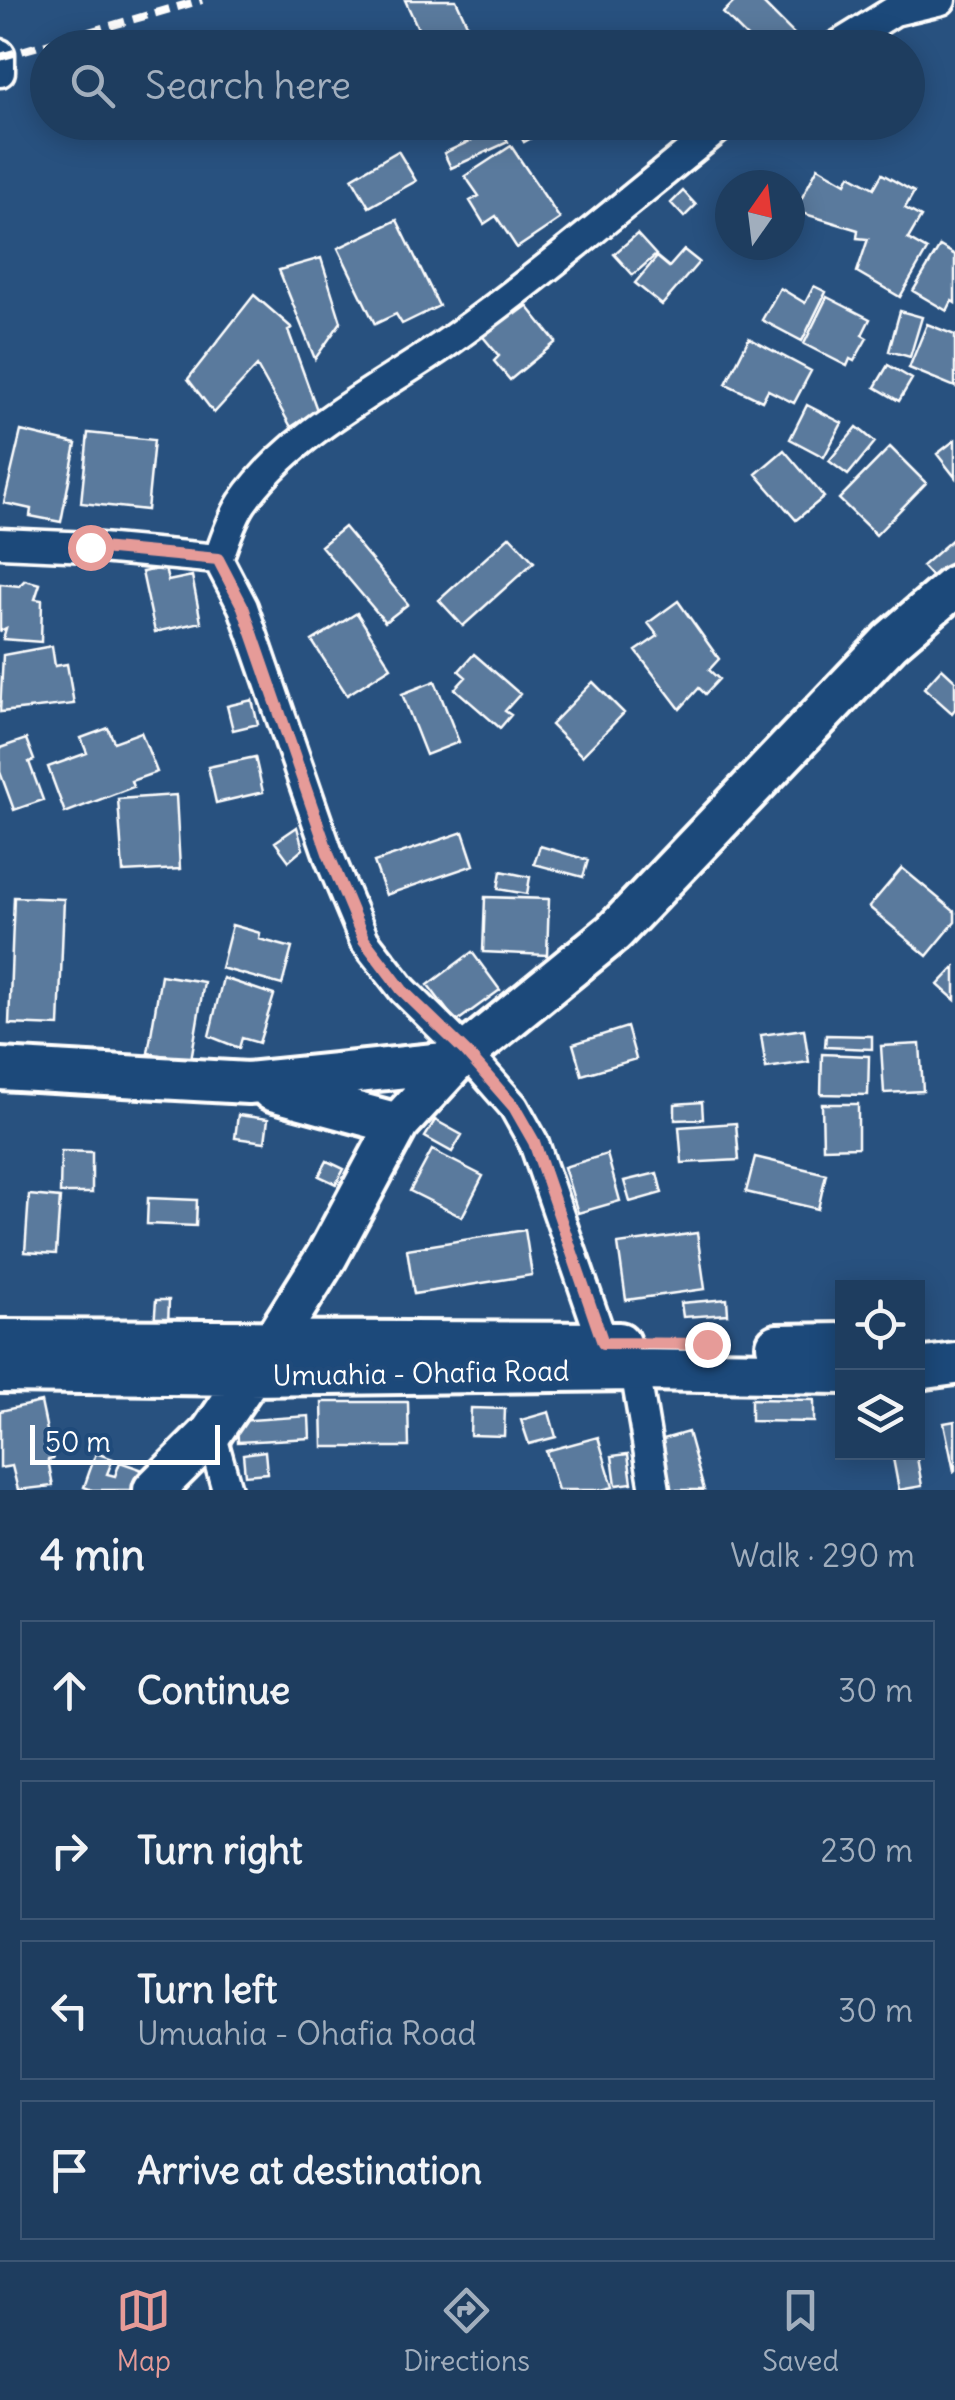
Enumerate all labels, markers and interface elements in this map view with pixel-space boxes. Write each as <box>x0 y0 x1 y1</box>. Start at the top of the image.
search box <box>30 30 925 140</box>
icon: search <box>65 58 120 113</box>
text: Search here <box>145 62 351 109</box>
north arrow <box>715 170 805 260</box>
route start <box>68 525 114 571</box>
map controls <box>835 1280 925 1460</box>
button: locate <box>835 1280 925 1370</box>
route end <box>685 1322 731 1368</box>
street label: Umuahia - Ohafia Road <box>272 1352 570 1394</box>
button: layers <box>835 1370 925 1460</box>
scale bar <box>30 1420 220 1464</box>
text: 50 m <box>45 1424 111 1460</box>
text: 4 min <box>40 1529 145 1581</box>
text: Walk · 290 m <box>730 1535 915 1576</box>
icon: ahead <box>42 1663 97 1718</box>
text: Continue <box>137 1667 290 1714</box>
text: 30 m <box>838 1670 913 1711</box>
icon: right <box>42 1823 97 1878</box>
text: Turn right <box>137 1827 303 1874</box>
text: 230 m <box>821 1830 913 1871</box>
text: Turn left <box>137 1966 277 2013</box>
icon: left <box>42 1983 97 2038</box>
text: 30 m <box>838 1990 913 2031</box>
text: Umuahia - Ohafia Road <box>137 2013 476 2054</box>
icon: arrive <box>42 2143 97 2198</box>
text: Arrive at destination <box>137 2147 482 2194</box>
tab: Map <box>116 2283 171 2379</box>
tab: Directions <box>403 2283 530 2379</box>
tab: Saved <box>762 2283 839 2379</box>

